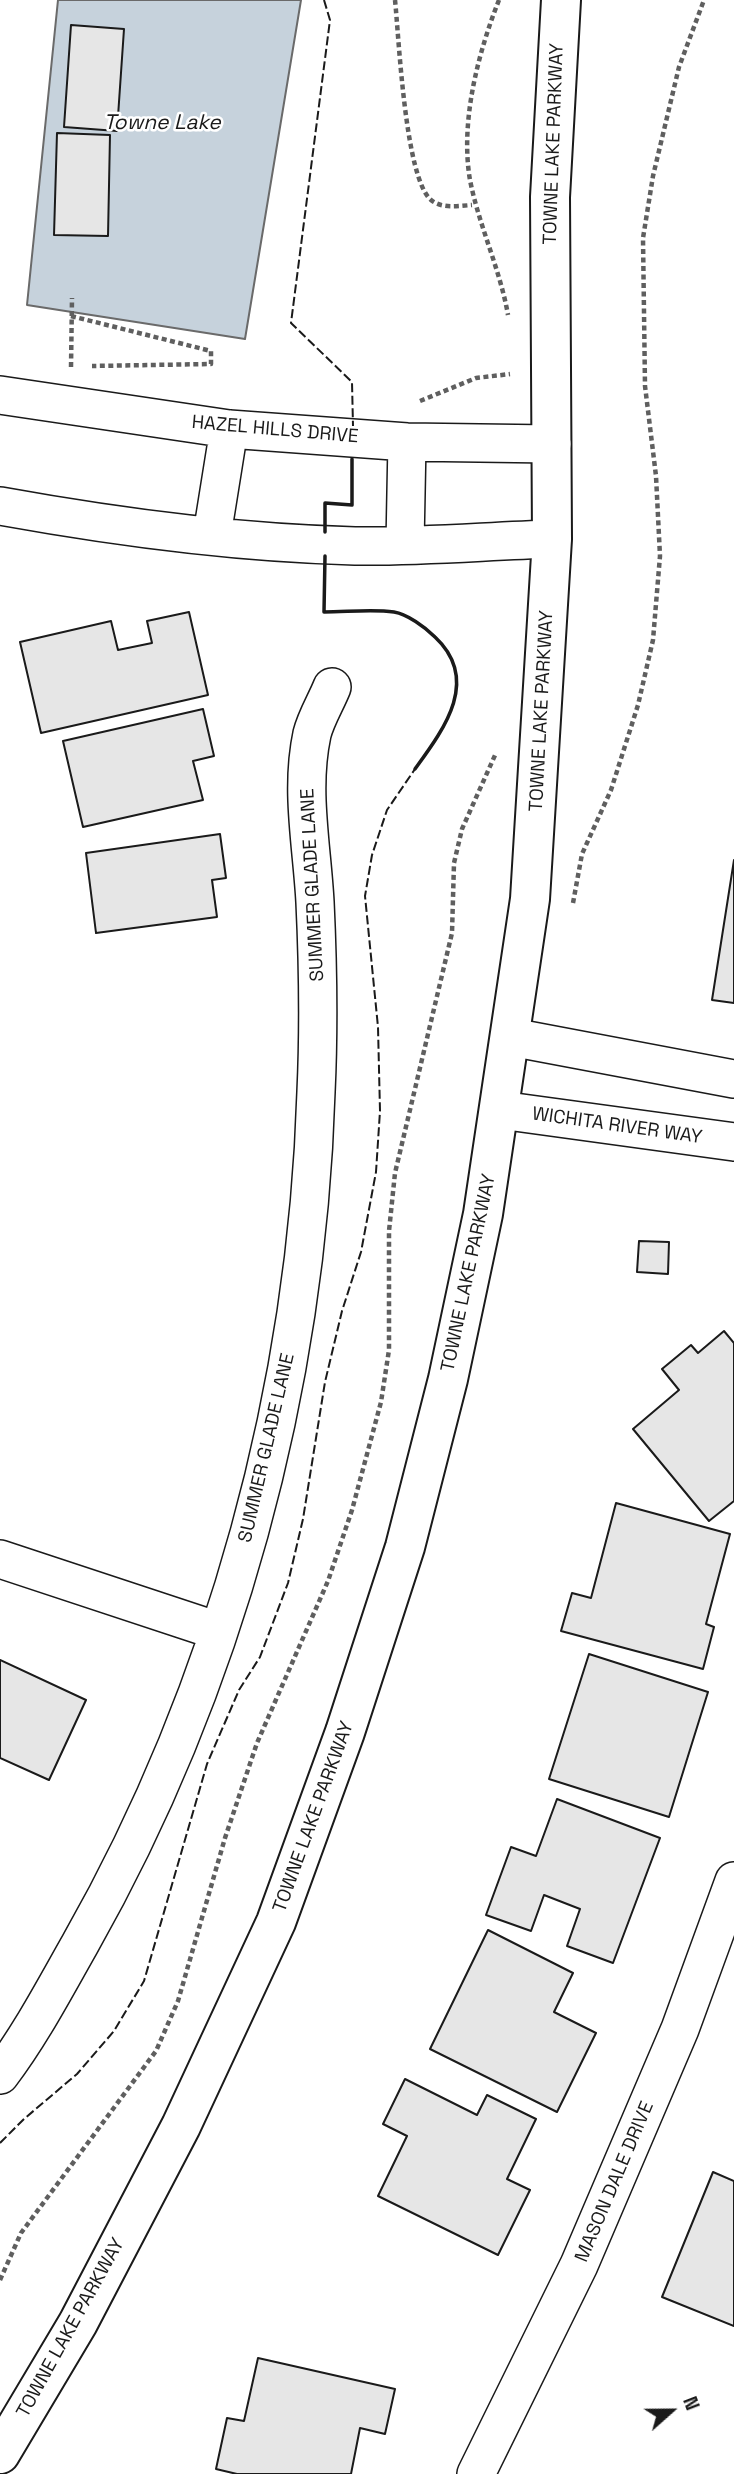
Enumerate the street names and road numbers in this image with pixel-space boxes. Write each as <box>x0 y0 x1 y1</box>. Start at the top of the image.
street label: TOWNE LAKE PARKWAY <box>539 43 569 245</box>
street label: HAZEL HILLS DRIVE <box>191 411 359 449</box>
street label: TOWNE LAKE PARKWAY <box>525 610 559 812</box>
street label: SUMMER GLADE LANE <box>297 788 329 982</box>
street label: WICHITA RIVER WAY <box>531 1103 703 1149</box>
street label: TOWNE LAKE PARKWAY <box>437 1172 501 1374</box>
street label: SUMMER GLADE LANE <box>234 1351 300 1545</box>
street label: TOWNE LAKE PARKWAY <box>269 1718 359 1916</box>
street label: MASON DALE DRIVE <box>571 2098 659 2266</box>
street label: TOWNE LAKE PARKWAY <box>12 2234 130 2422</box>

